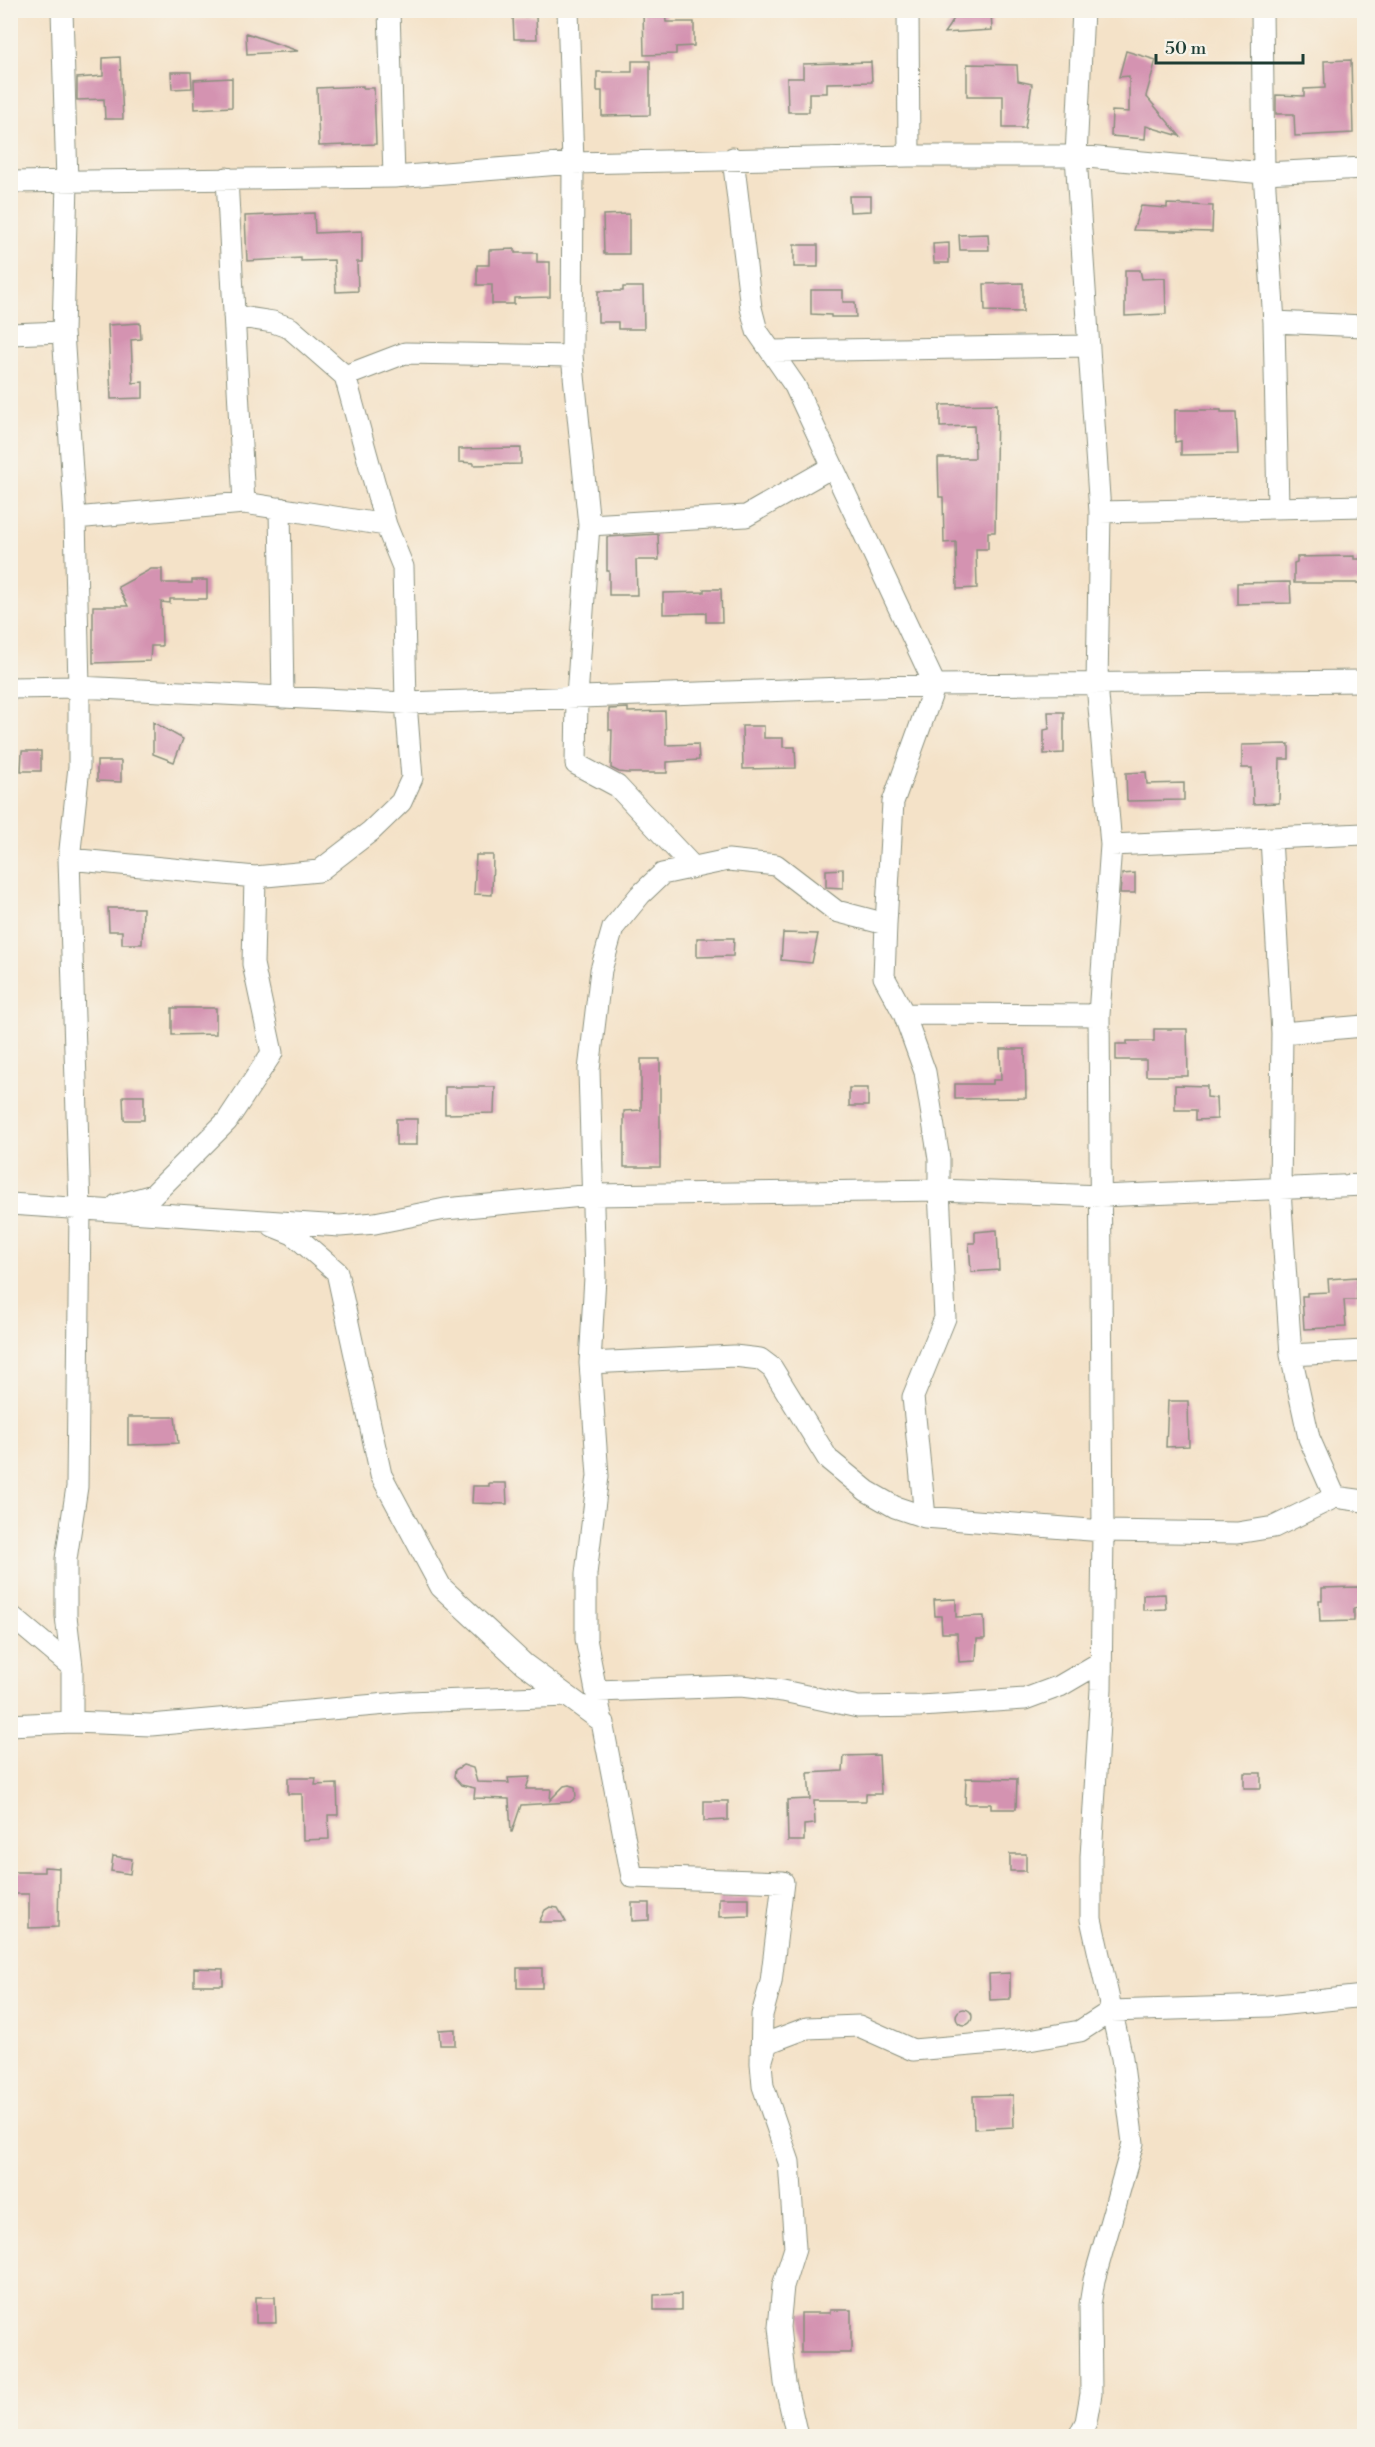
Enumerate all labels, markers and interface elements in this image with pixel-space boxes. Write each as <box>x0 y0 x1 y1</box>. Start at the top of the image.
scale bar <box>1156 27 1303 65</box>
text: 50 m <box>1165 37 1207 60</box>

